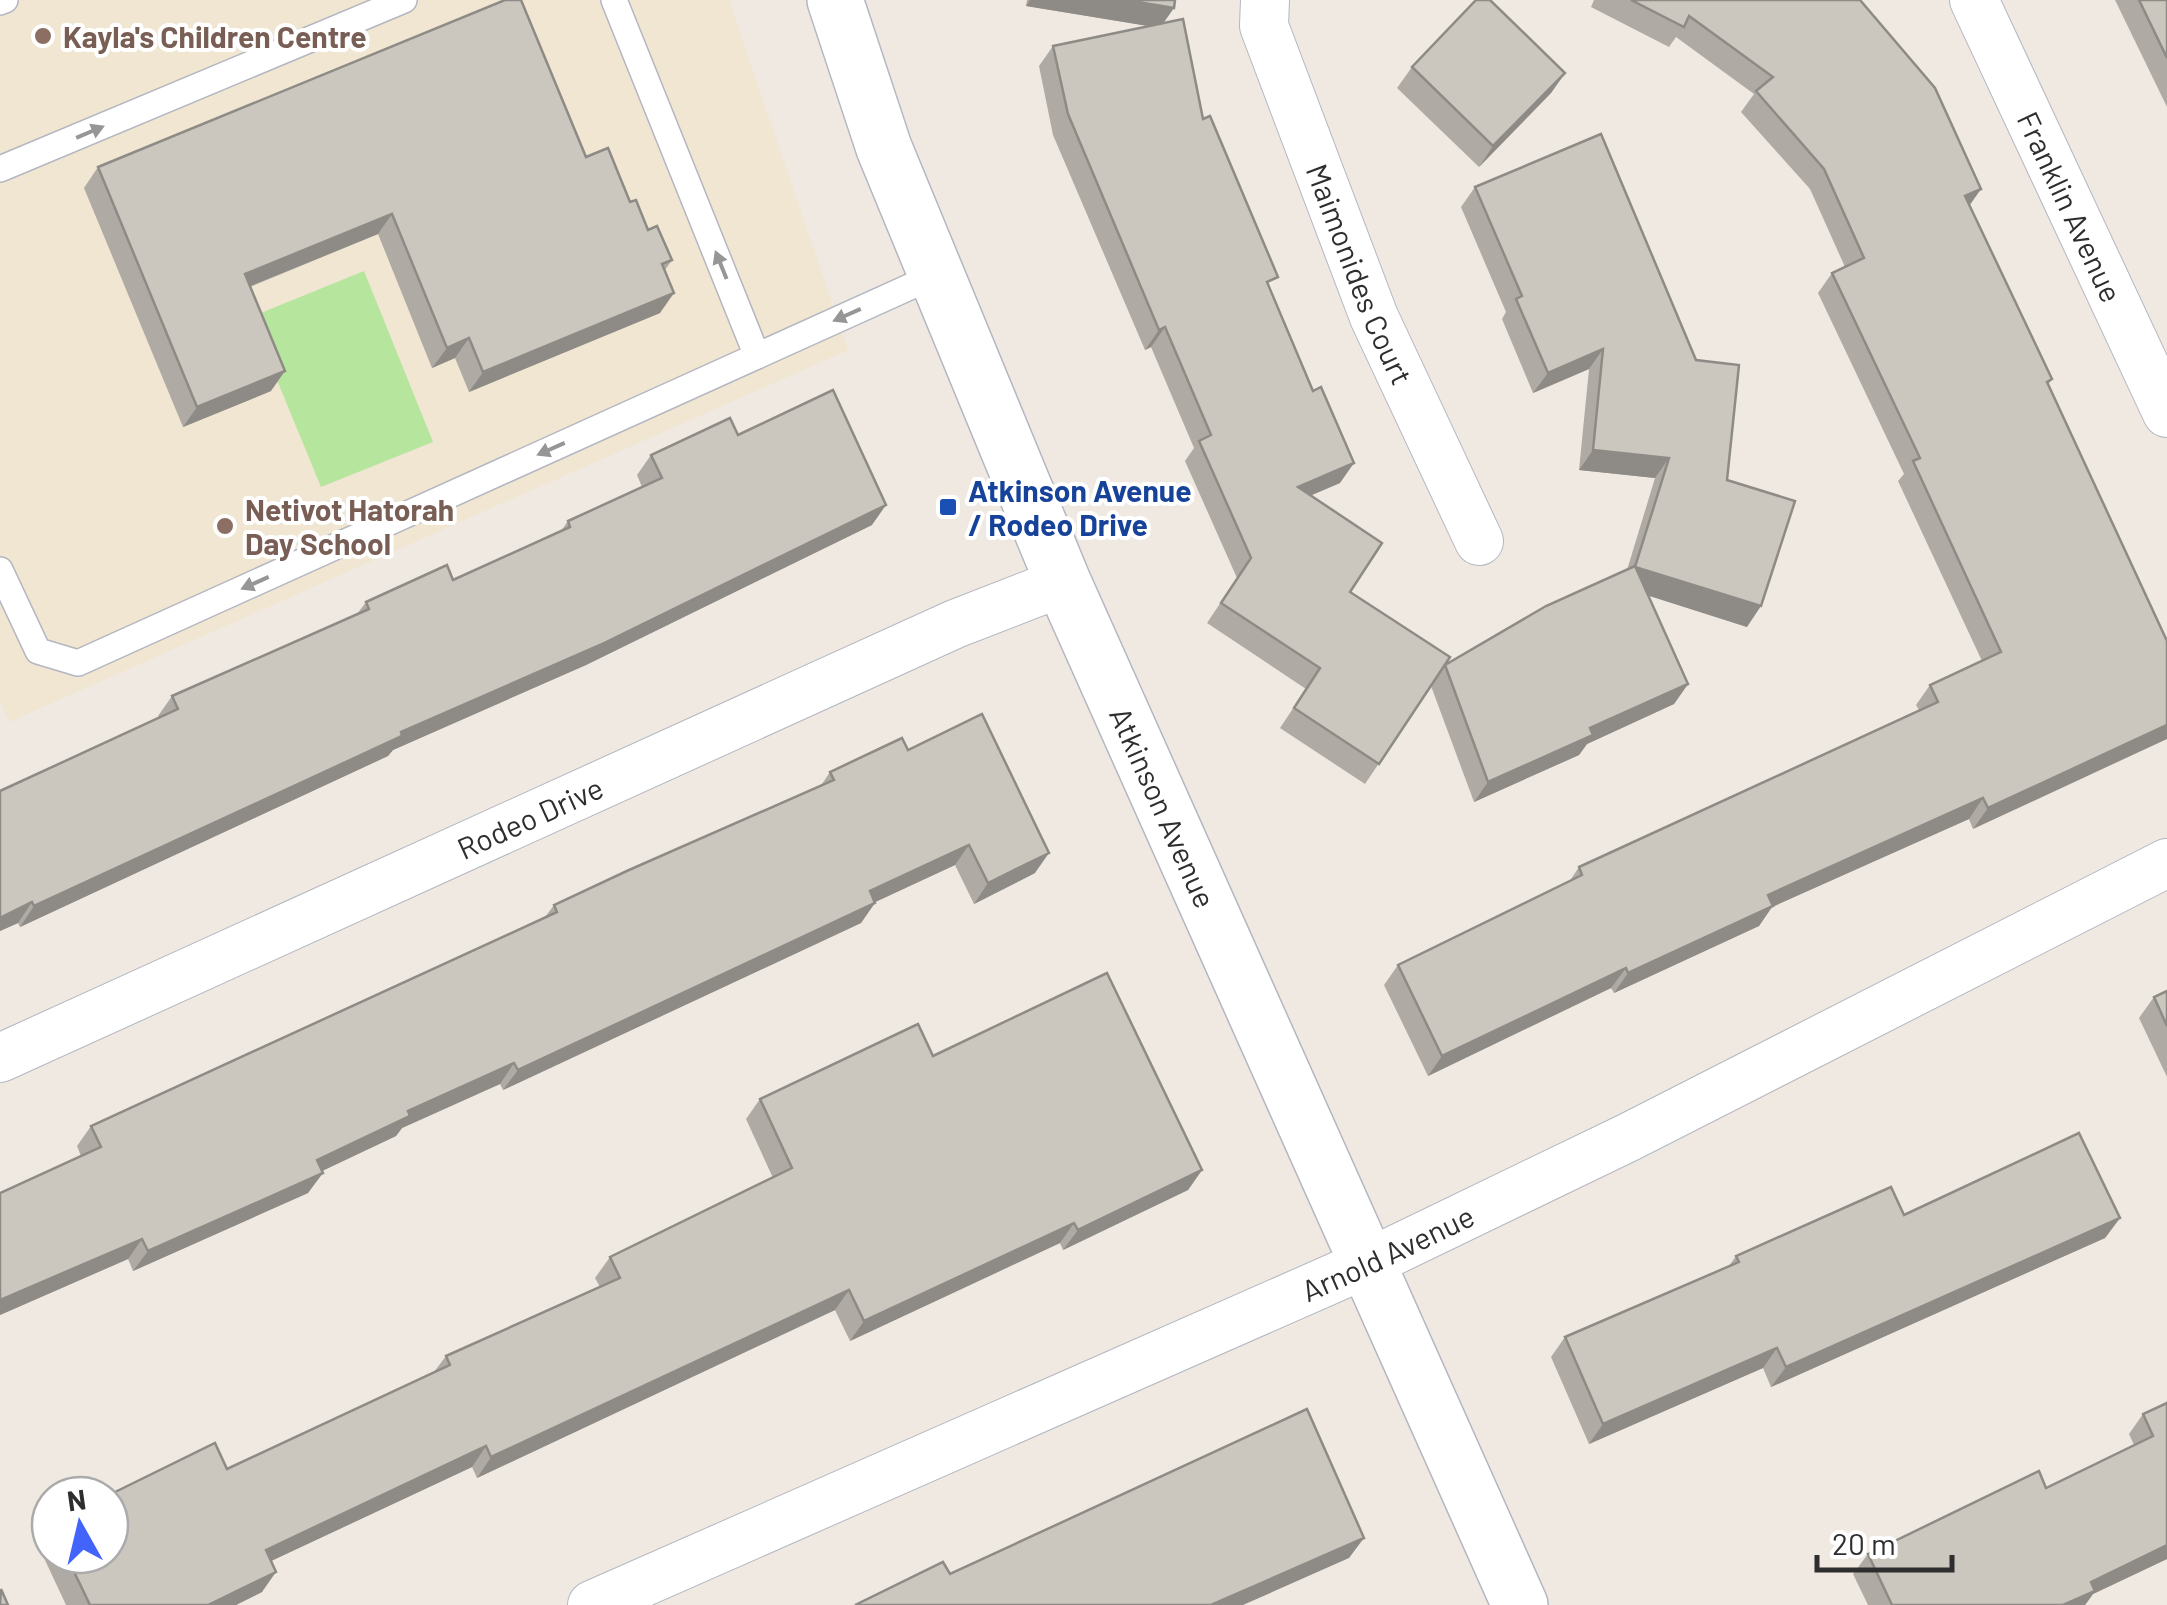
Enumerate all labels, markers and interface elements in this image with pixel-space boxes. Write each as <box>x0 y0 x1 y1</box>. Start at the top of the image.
place label: Kayla's Children Centre <box>63 18 367 54</box>
marker: Kayla's Children Centre <box>32 25 54 47</box>
street label: Franklin Avenue <box>2011 106 2130 308</box>
one-way arrow <box>75 123 105 139</box>
street label: Maimonides Court <box>1300 159 1421 390</box>
one-way arrow <box>712 250 728 280</box>
one-way arrow <box>832 307 862 323</box>
one-way arrow <box>536 441 566 457</box>
place label: Atkinson Avenue / Rodeo Drive <box>968 472 1192 542</box>
place label: Netivot Hatorah Day School <box>245 491 454 561</box>
marker: Atkinson Avenue / Rodeo Drive <box>937 496 959 518</box>
marker: Netivot Hatorah Day School <box>214 515 236 537</box>
one-way arrow <box>240 575 270 591</box>
street label: Atkinson Avenue <box>1103 701 1224 913</box>
street label: Rodeo Drive <box>451 768 608 866</box>
street label: Arnold Avenue <box>1296 1197 1479 1308</box>
north arrow <box>30 1475 130 1575</box>
text: N <box>65 1481 88 1517</box>
scale bar <box>1817 1510 1952 1572</box>
text: 20 m <box>1832 1525 1896 1561</box>

